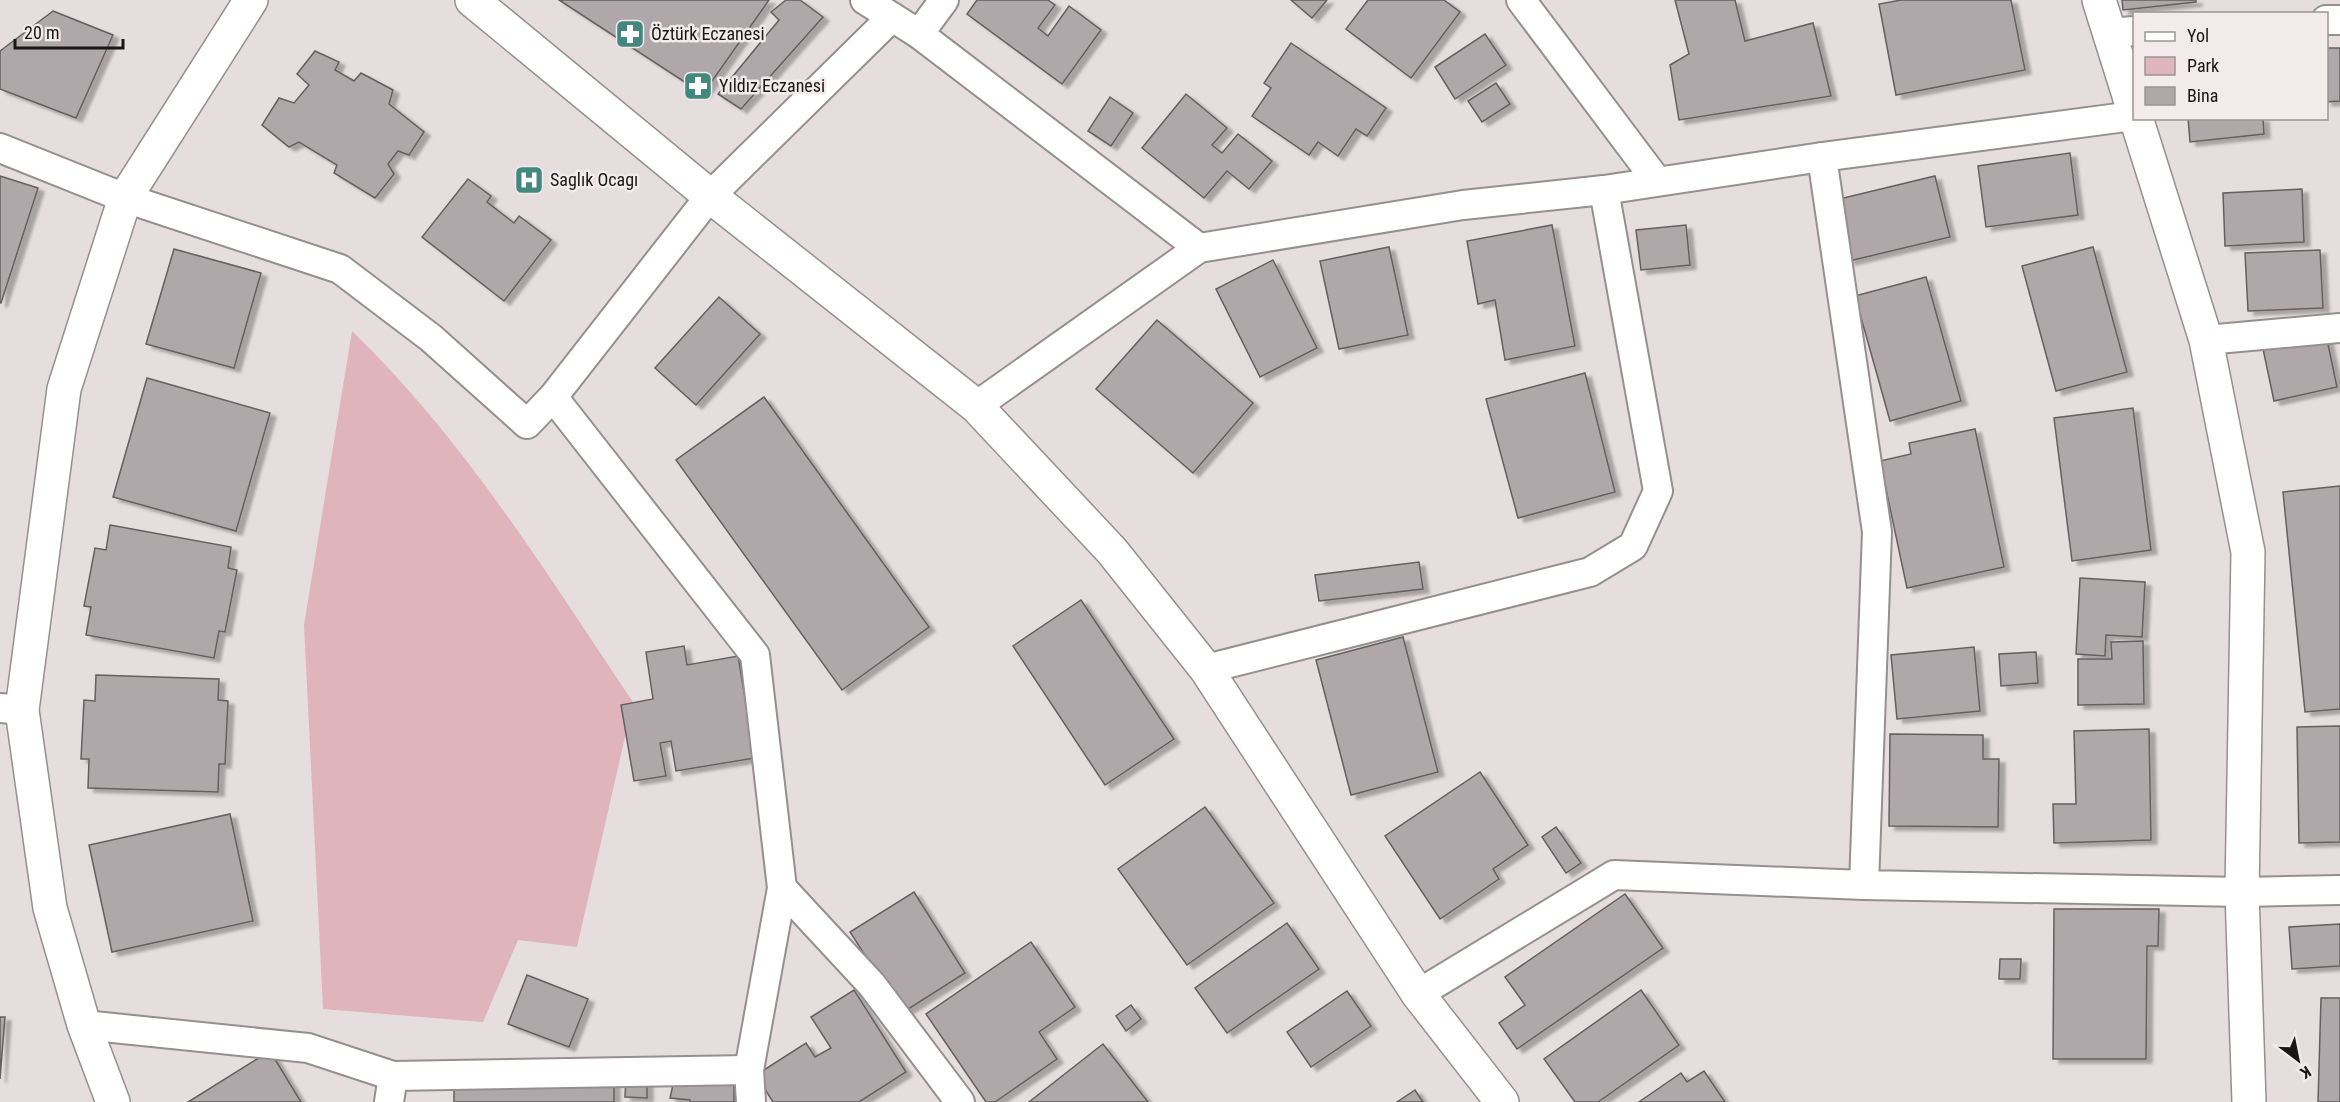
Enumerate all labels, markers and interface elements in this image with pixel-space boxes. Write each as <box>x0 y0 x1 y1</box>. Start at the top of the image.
scale bar <box>15 12 123 50</box>
legend <box>2133 12 2328 120</box>
pharmacy icon: Öztürk Eczanesi <box>614 18 646 50</box>
text: 20 m <box>24 22 59 43</box>
place label: Öztürk Eczanesi <box>651 23 765 44</box>
text: Yol <box>2187 25 2209 46</box>
text: Park <box>2187 55 2219 76</box>
pharmacy icon: Yıldız Eczanesi <box>682 70 714 102</box>
place label: Yıldız Eczanesi <box>719 75 825 96</box>
text: Bina <box>2187 85 2218 106</box>
hospital icon: Saglık Ocagı <box>513 164 545 196</box>
place label: Saglık Ocagı <box>550 169 638 190</box>
north arrow <box>2268 1030 2328 1090</box>
text: K <box>2297 1062 2314 1083</box>

